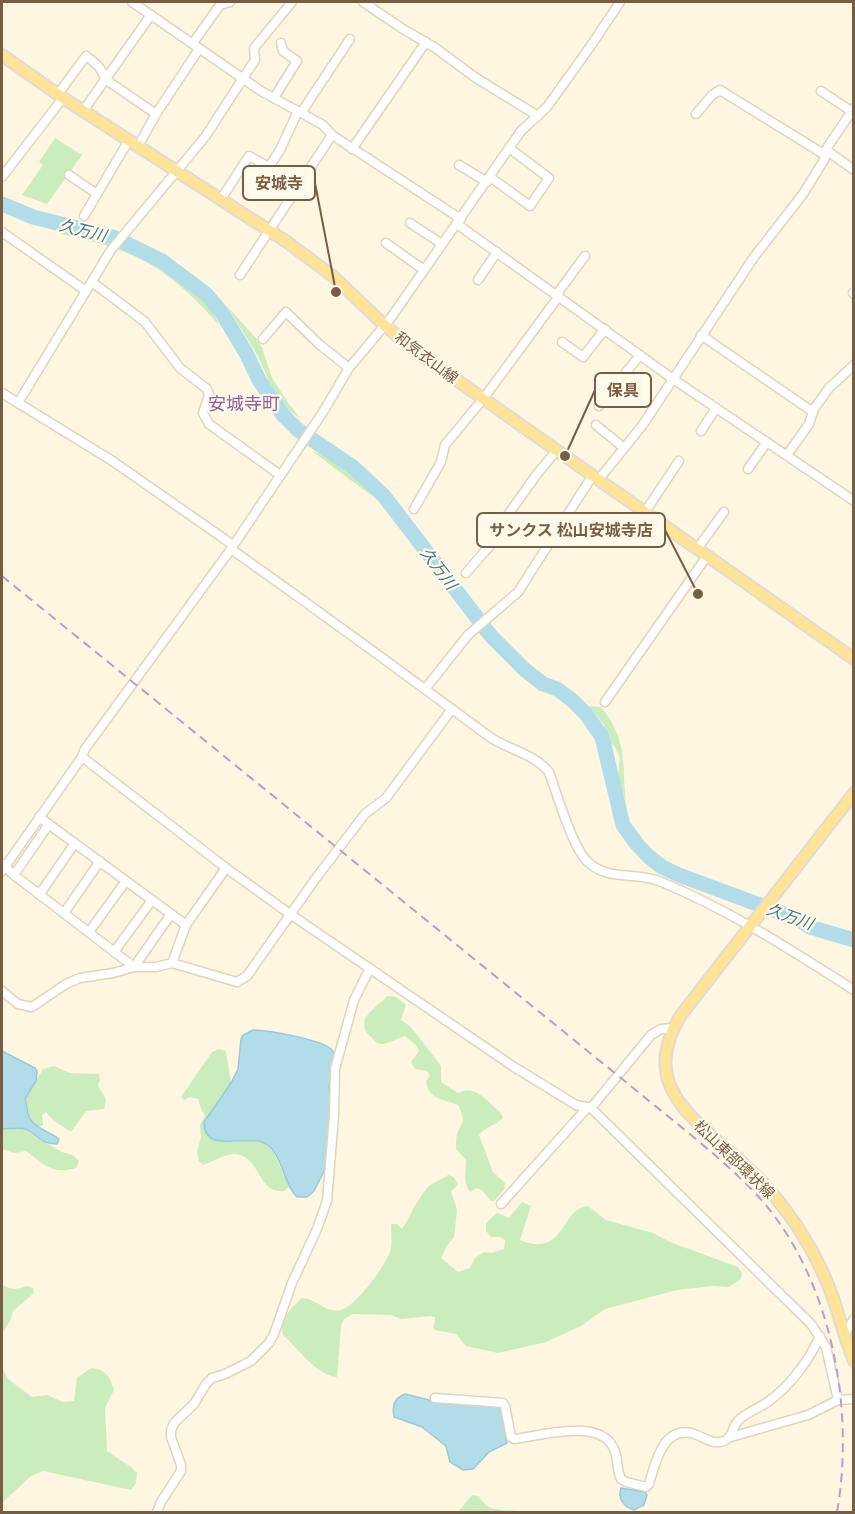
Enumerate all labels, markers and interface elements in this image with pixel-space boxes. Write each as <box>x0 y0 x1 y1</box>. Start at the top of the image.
callout: 安城寺 <box>243 166 315 200</box>
text: 安城寺 <box>255 172 303 194</box>
water label: 久万川 <box>57 214 111 247</box>
street label: 和気衣山線 <box>391 326 463 388</box>
callout: 保具 <box>595 373 651 407</box>
text: 保具 <box>607 379 639 401</box>
district label: 安城寺町 <box>208 391 280 415</box>
callout: サンクス 松山安城寺店 <box>477 513 665 547</box>
text: サンクス 松山安城寺店 <box>489 519 653 541</box>
water label: 久万川 <box>416 542 463 595</box>
water label: 久万川 <box>764 897 818 935</box>
street label: 松山東部環状線 <box>690 1115 780 1203</box>

